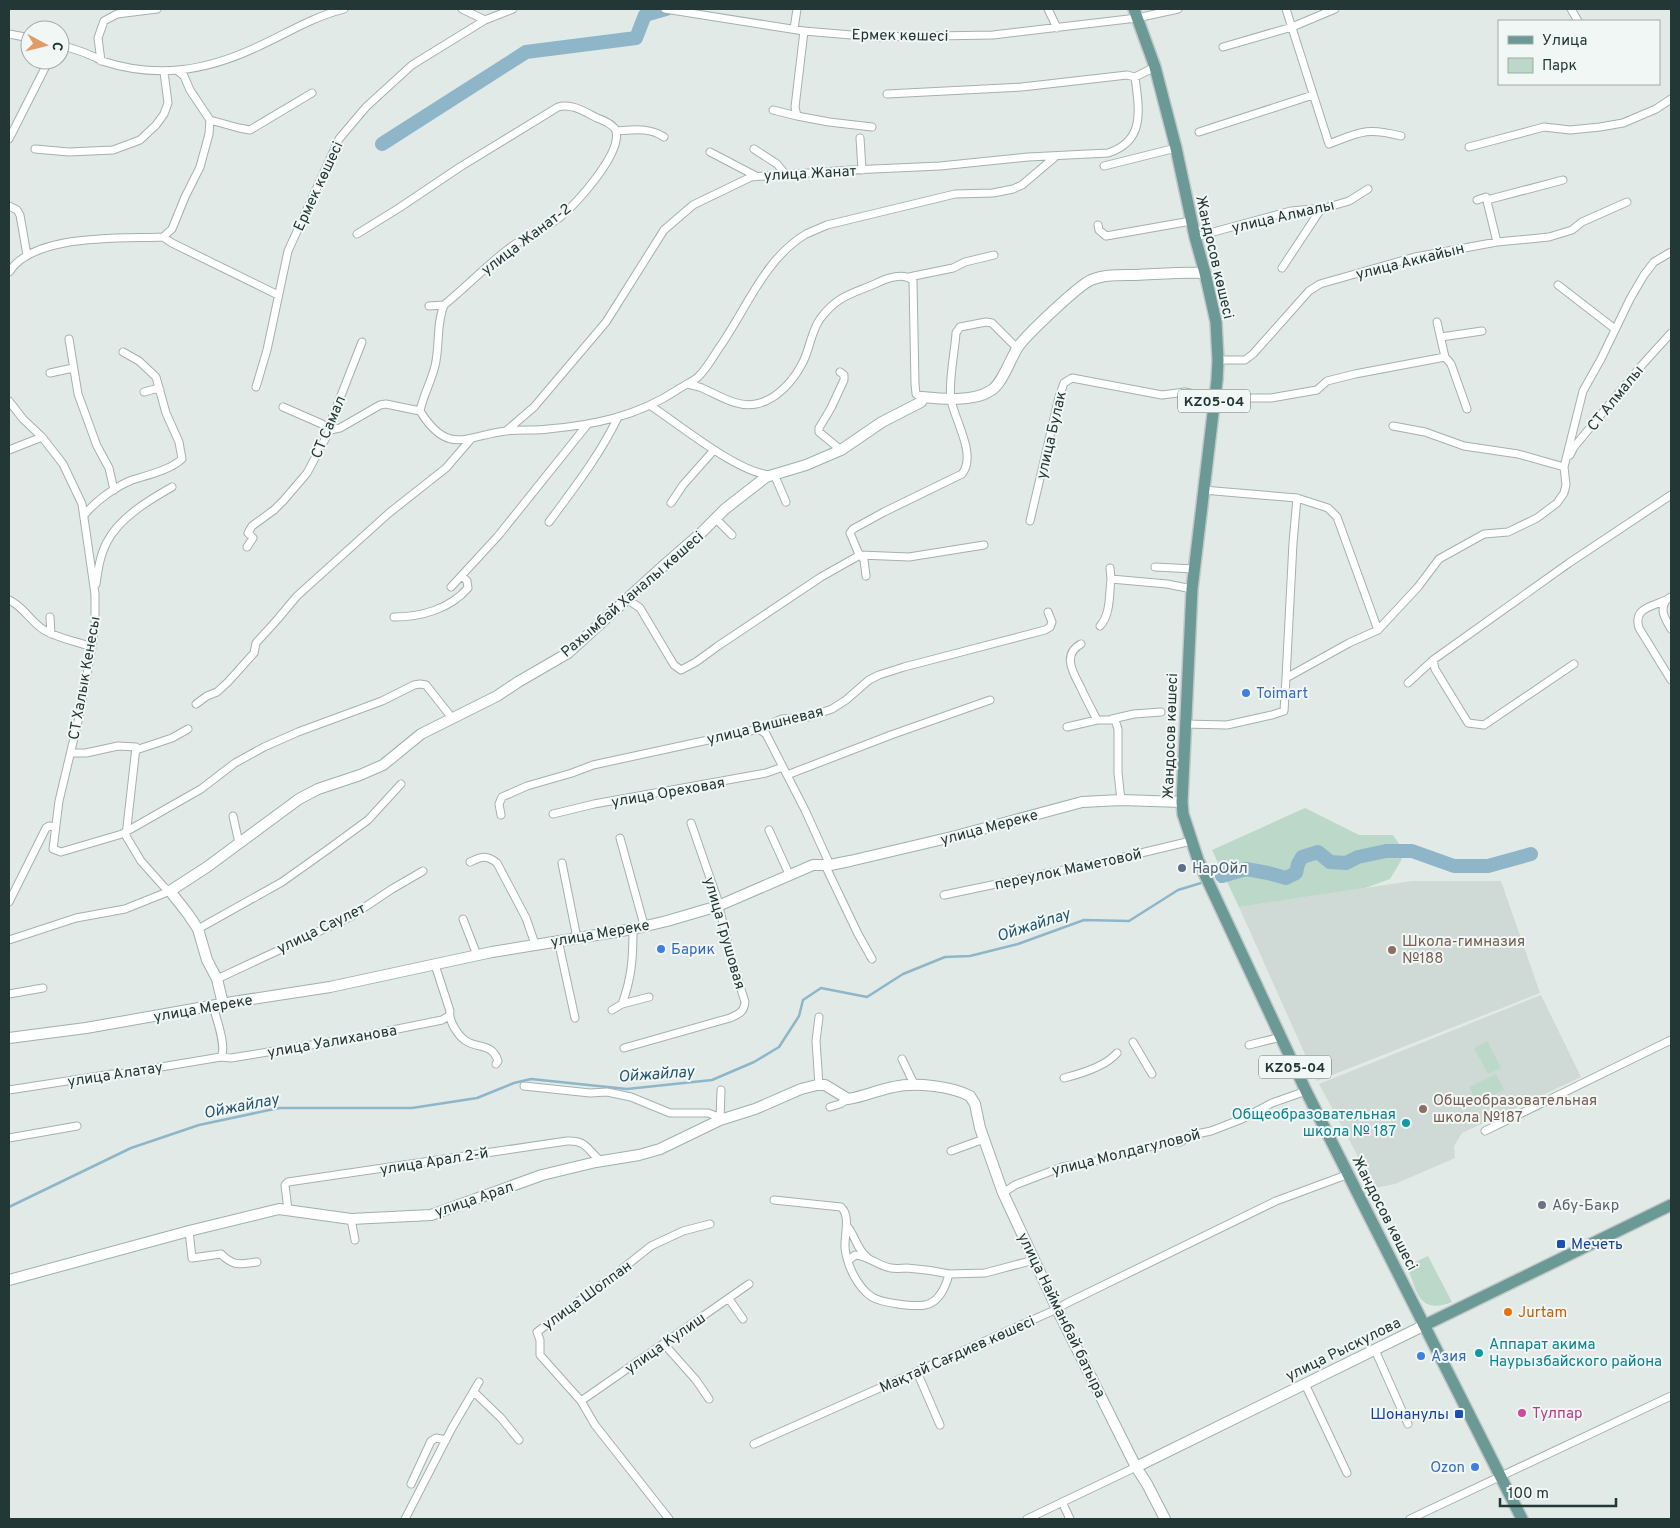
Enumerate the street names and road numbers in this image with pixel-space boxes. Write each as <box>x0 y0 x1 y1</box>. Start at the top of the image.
street label: Ермек көшесі <box>851 26 948 47</box>
street label: Ермек көшесі <box>290 139 348 234</box>
street label: улица Жанат <box>763 163 857 186</box>
street label: Жандосов көшесі <box>1190 194 1237 321</box>
street label: улица Алмалы <box>1230 196 1337 238</box>
street label: улица Жанат-2 <box>478 200 576 280</box>
street label: улица Аккайын <box>1354 240 1467 285</box>
street label: СТ Алмалы <box>1584 362 1648 436</box>
street label: улица Булак <box>1033 390 1072 481</box>
road number: KZ05-04 <box>1178 390 1250 412</box>
street label: СТ Самал <box>308 393 351 462</box>
street label: Рахымбай Ханалы көшесі <box>558 528 708 662</box>
street label: СТ Халык Кенесы <box>65 615 106 742</box>
street label: Жандосов көшесі <box>1160 673 1183 799</box>
street label: улица Вишневая <box>705 703 826 750</box>
street label: улица Ореховая <box>610 774 727 813</box>
street label: улица Мереке <box>939 806 1040 851</box>
street label: переулок Маметовой <box>993 846 1144 895</box>
street label: улица Грушовая <box>698 875 749 992</box>
street label: улица Саулет <box>274 900 369 959</box>
street label: улица Мереке <box>549 916 651 953</box>
street label: улица Мереке <box>152 991 254 1028</box>
street label: улица Уалиханова <box>266 1022 399 1063</box>
road number: KZ05-04 <box>1259 1056 1331 1078</box>
street label: улица Алатау <box>66 1059 164 1092</box>
street label: улица Молдагуловой <box>1050 1126 1203 1181</box>
street label: улица Арал 2-й <box>379 1145 490 1180</box>
street label: Жандосов көшесі <box>1347 1153 1421 1274</box>
street label: улица Арал <box>433 1178 516 1223</box>
street label: улица Найманбай батыра <box>1012 1230 1109 1401</box>
street label: улица Шолпан <box>539 1257 636 1335</box>
street label: улица Кулиш <box>622 1309 710 1379</box>
street label: Мақтай Сағдиев көшесі <box>877 1313 1038 1398</box>
street label: улица Рыскулова <box>1283 1314 1404 1386</box>

